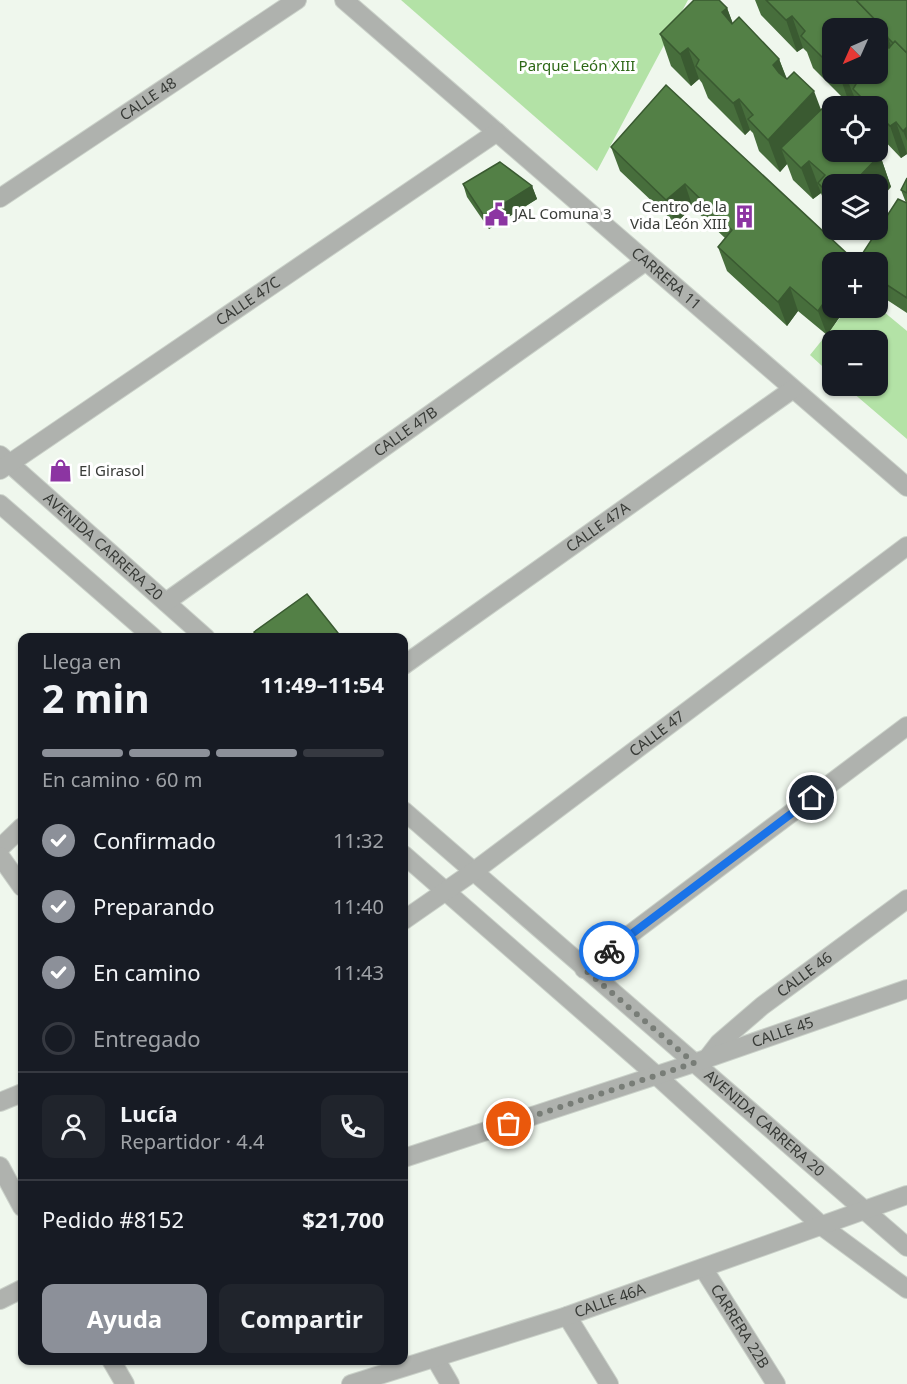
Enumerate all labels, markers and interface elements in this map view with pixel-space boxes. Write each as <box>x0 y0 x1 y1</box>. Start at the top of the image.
north arrow <box>822 18 888 84</box>
map controls <box>822 18 888 396</box>
park label: Parque León XIII <box>519 55 635 75</box>
street label: CALLE 48 <box>115 72 180 125</box>
button: locate <box>822 96 888 162</box>
button: layers <box>822 174 888 240</box>
place label: Centro de la Vida León XIII <box>630 196 727 233</box>
public building icon: JAL Comuna 3 <box>483 201 509 227</box>
place label: JAL Comuna 3 <box>512 203 611 223</box>
building icon: Centro de la Vida León XIII <box>732 203 758 229</box>
street label: CARRERA 11 <box>628 242 706 314</box>
button: + <box>822 252 888 318</box>
street label: CALLE 47C <box>211 271 284 329</box>
button: − <box>822 330 888 396</box>
street label: CALLE 47B <box>369 401 441 461</box>
shop icon: El Girasol <box>48 458 74 484</box>
place label: El Girasol <box>79 460 144 480</box>
street label: AVENIDA CARRERA 20 <box>40 488 168 604</box>
street label: CALLE 47A <box>562 497 634 556</box>
text: Llega en <box>42 648 121 675</box>
text: 11:49–11:54 <box>260 669 384 699</box>
text: 2 min <box>42 671 149 724</box>
street label: CALLE 47 <box>625 706 688 760</box>
text: En camino · 60 m <box>42 766 202 793</box>
pin <box>786 772 837 823</box>
icon: home <box>795 781 828 814</box>
icon: check <box>42 824 75 857</box>
text: Confirmado <box>93 825 216 855</box>
text: 11:32 <box>333 827 384 854</box>
icon: check <box>42 890 75 923</box>
text: Preparando <box>93 891 215 921</box>
text: 11:40 <box>333 893 384 920</box>
courier <box>579 921 639 981</box>
icon: bike <box>593 935 626 968</box>
street label: CALLE 46 <box>772 947 836 1001</box>
icon: check <box>42 956 75 989</box>
text: En camino <box>93 957 201 987</box>
text: 11:43 <box>333 959 384 986</box>
street label: CALLE 45 <box>749 1011 816 1051</box>
text: Entregado <box>93 1023 201 1053</box>
street label: AVENIDA CARRERA 20 <box>701 1065 830 1180</box>
button: person <box>42 1095 105 1158</box>
button: phone <box>321 1095 384 1158</box>
text: Lucía <box>120 1098 178 1128</box>
pin <box>483 1098 534 1149</box>
icon: bag <box>492 1107 525 1140</box>
text: Repartidor · 4.4 <box>120 1128 265 1155</box>
text: Pedido #8152 <box>42 1204 184 1234</box>
text: $21,700 <box>302 1204 384 1234</box>
street label: CALLE 46A <box>571 1278 648 1322</box>
street label: CARRERA 22B <box>707 1280 775 1372</box>
button: Ayuda <box>42 1284 207 1353</box>
button: Compartir <box>219 1284 384 1353</box>

